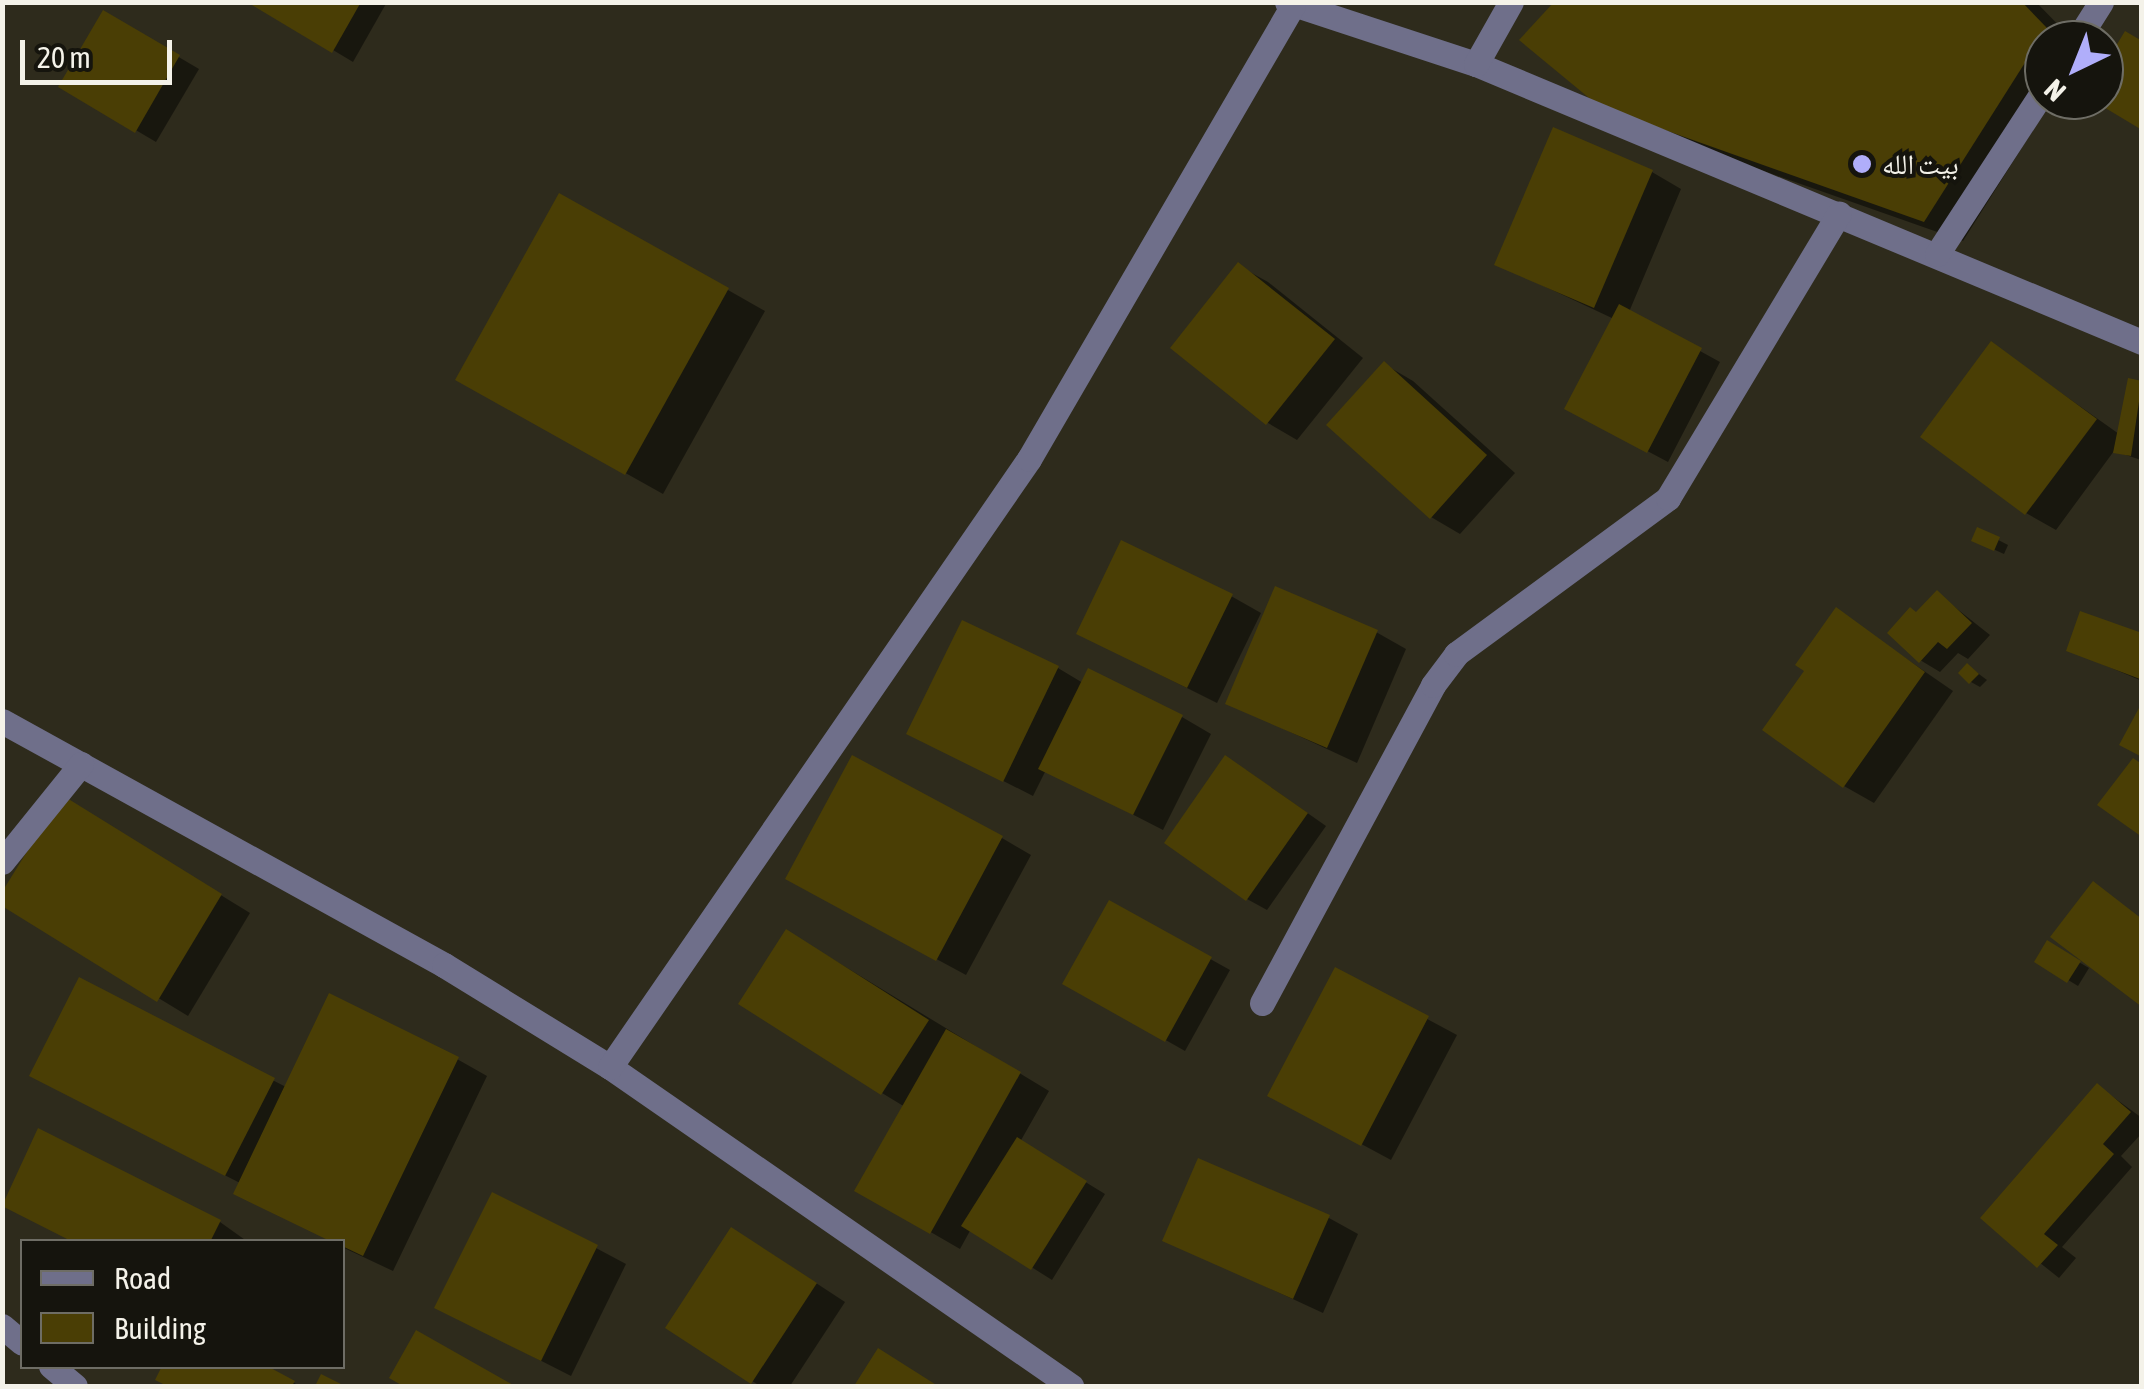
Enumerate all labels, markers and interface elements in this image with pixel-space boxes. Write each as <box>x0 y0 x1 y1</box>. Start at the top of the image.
scale bar <box>25 20 178 82</box>
north arrow <box>2024 20 2124 120</box>
text: 20 m <box>37 40 91 74</box>
text: N <box>2038 73 2072 108</box>
place label: بيت الله <box>1882 147 1959 181</box>
marker: بيت الله <box>1851 153 1873 175</box>
legend <box>20 1239 345 1369</box>
text: Road <box>114 1261 171 1295</box>
text: Building <box>114 1311 206 1345</box>

